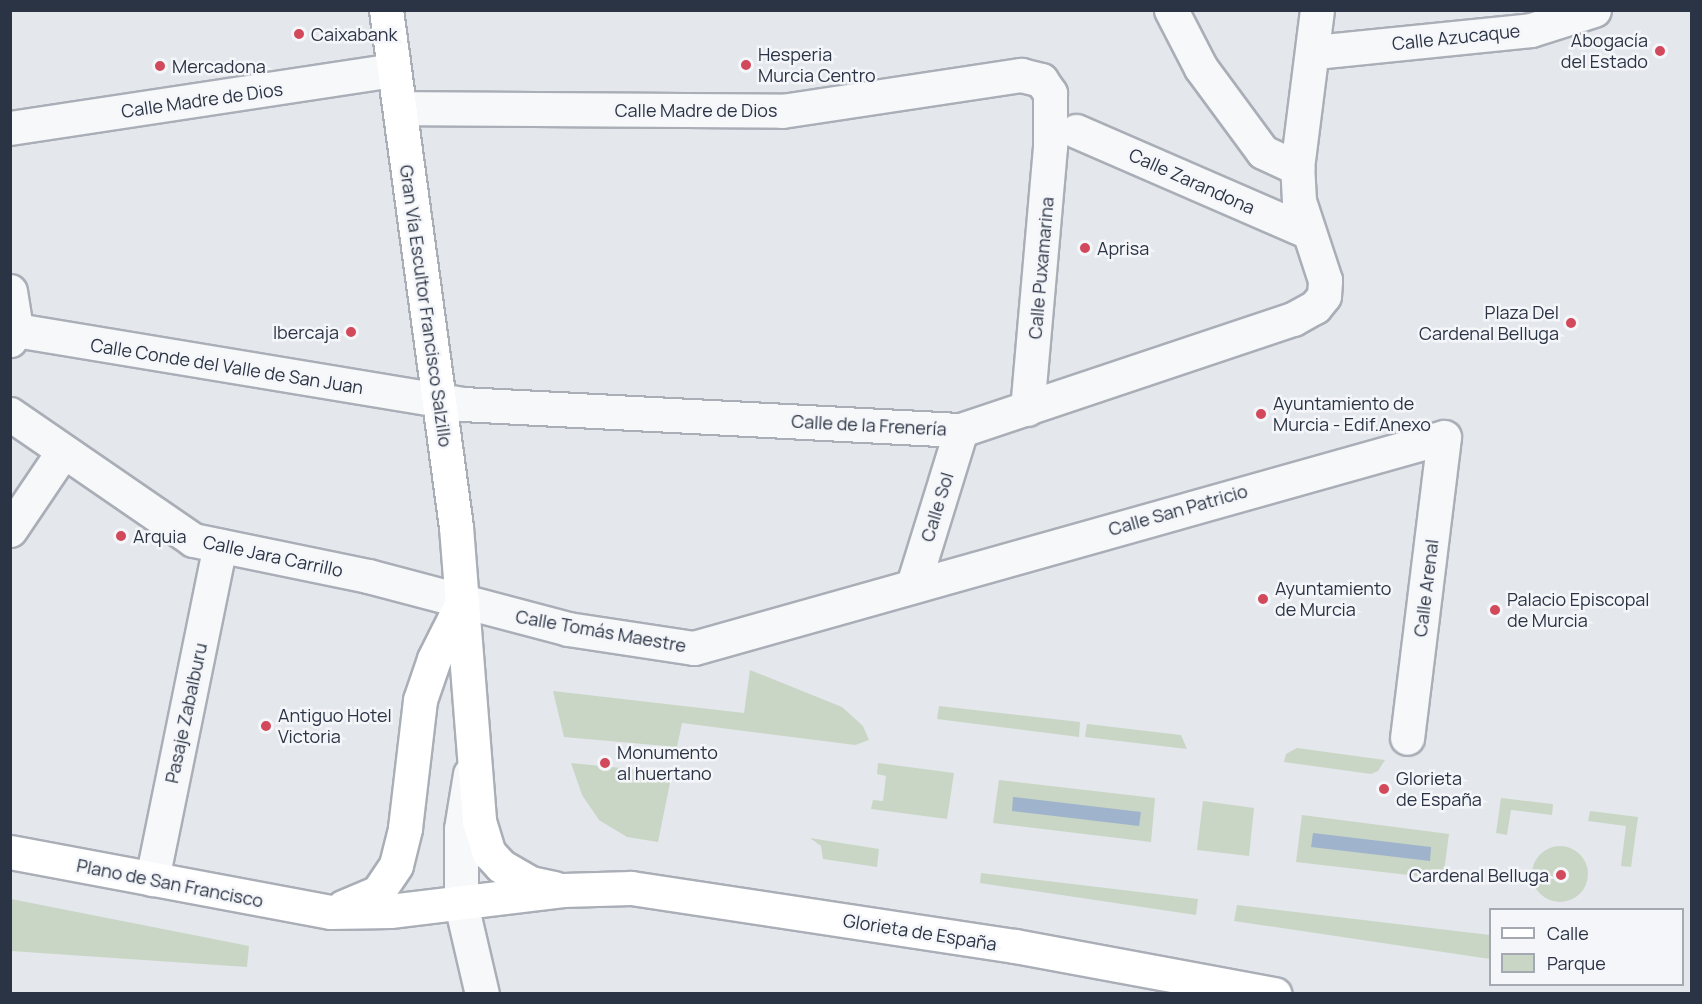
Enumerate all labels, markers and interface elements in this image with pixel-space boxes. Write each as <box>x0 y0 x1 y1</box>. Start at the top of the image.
street label: Calle Azucaque <box>1391 20 1521 54</box>
place label: Caixabank <box>311 23 397 45</box>
marker: Caixabank <box>292 27 306 41</box>
place label: Abogacía del Estado <box>1561 30 1648 72</box>
place label: Hesperia Murcia Centro <box>758 44 876 86</box>
marker: Abogacía del Estado <box>1653 44 1667 58</box>
place label: Mercadona <box>172 55 266 77</box>
marker: Hesperia Murcia Centro <box>739 58 753 72</box>
marker: Mercadona <box>153 59 167 73</box>
street label: Calle Madre de Dios <box>120 78 284 122</box>
street label: Calle Madre de Dios <box>615 99 777 121</box>
street label: Calle Zarandona <box>1126 144 1258 218</box>
street label: Gran Vía Escultor Francisco Salzillo <box>395 164 457 448</box>
street label: Calle Puxamarina <box>1024 196 1058 340</box>
place label: Aprisa <box>1097 237 1149 259</box>
marker: Aprisa <box>1078 241 1092 255</box>
place label: Plaza Del Cardenal Belluga <box>1419 302 1559 344</box>
marker: Plaza Del Cardenal Belluga <box>1564 316 1578 330</box>
place label: Ibercaja <box>273 321 339 343</box>
marker: Ibercaja <box>344 325 358 339</box>
street label: Calle Conde del Valle de San Juan <box>89 334 365 398</box>
place label: Ayuntamiento de Murcia - Edif.Anexo <box>1273 393 1431 436</box>
marker: Ayuntamiento de Murcia - Edif.Anexo <box>1254 407 1268 421</box>
street label: Calle de la Frenería <box>791 410 947 440</box>
street label: Calle Sol <box>916 470 958 544</box>
street label: Calle San Patricio <box>1106 480 1250 540</box>
place label: Arquia <box>133 525 186 547</box>
marker: Arquia <box>114 529 128 543</box>
street label: Calle Jara Carrillo <box>201 531 345 581</box>
street label: Calle Arenal <box>1409 538 1443 638</box>
place label: Ayuntamiento de Murcia <box>1275 578 1391 620</box>
place label: Palacio Episcopal de Murcia <box>1507 589 1650 632</box>
marker: Ayuntamiento de Murcia <box>1256 592 1270 606</box>
marker: Palacio Episcopal de Murcia <box>1488 603 1502 617</box>
street label: Calle Tomás Maestre <box>514 605 688 657</box>
street label: Pasaje Zabalburu <box>161 641 211 785</box>
place label: Antiguo Hotel Victoria <box>278 705 392 748</box>
marker: Antiguo Hotel Victoria <box>259 719 273 733</box>
place label: Monumento al huertano <box>617 742 718 784</box>
marker: Monumento al huertano <box>598 756 612 770</box>
place label: Glorieta de España <box>1396 768 1482 810</box>
marker: Glorieta de España <box>1377 782 1391 796</box>
street label: Plano de San Francisco <box>75 854 265 912</box>
place label: Cardenal Belluga <box>1409 864 1549 886</box>
marker: Cardenal Belluga <box>1554 868 1568 882</box>
legend <box>1489 908 1684 986</box>
street label: Glorieta de España <box>842 909 998 955</box>
text: Calle <box>1547 921 1589 945</box>
text: Parque <box>1547 951 1606 975</box>

